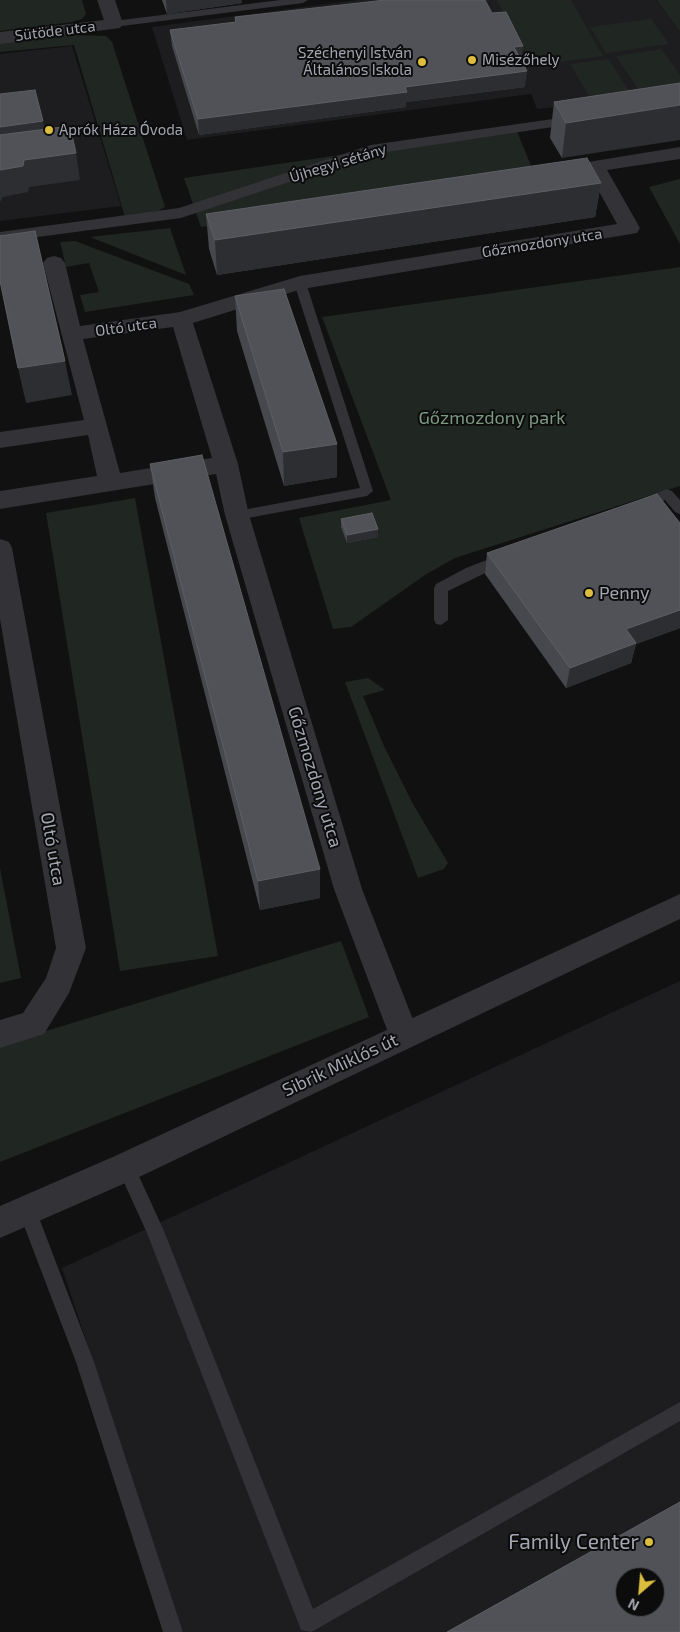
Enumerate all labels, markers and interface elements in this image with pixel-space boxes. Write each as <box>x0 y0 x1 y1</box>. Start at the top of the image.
street label: Sütöde utca <box>14 17 96 45</box>
place label: Széchenyi István Általános Iskola <box>298 44 412 79</box>
place label: Misézőhely <box>482 51 560 69</box>
marker: Misézőhely <box>466 54 478 66</box>
marker: Széchenyi István Általános Iskola <box>416 56 428 68</box>
place label: Aprók Háza Óvoda <box>59 121 183 139</box>
marker: Aprók Háza Óvoda <box>43 124 55 136</box>
street label: Újhegyi sétány <box>287 140 389 186</box>
street label: Gőzmozdony utca <box>480 225 604 261</box>
street label: Oltó utca <box>94 314 158 340</box>
park label: Gőzmozdony park <box>418 407 566 429</box>
place label: Penny <box>599 582 650 604</box>
marker: Penny <box>583 587 595 599</box>
street label: Gőzmozdony utca <box>283 704 347 850</box>
street label: Oltó utca <box>36 811 70 887</box>
street label: Sibrik Miklós út <box>279 1029 401 1101</box>
place label: Family Center <box>508 1529 639 1555</box>
marker: Family Center <box>643 1536 655 1548</box>
north arrow <box>615 1567 665 1617</box>
text: N <box>625 1595 642 1615</box>

